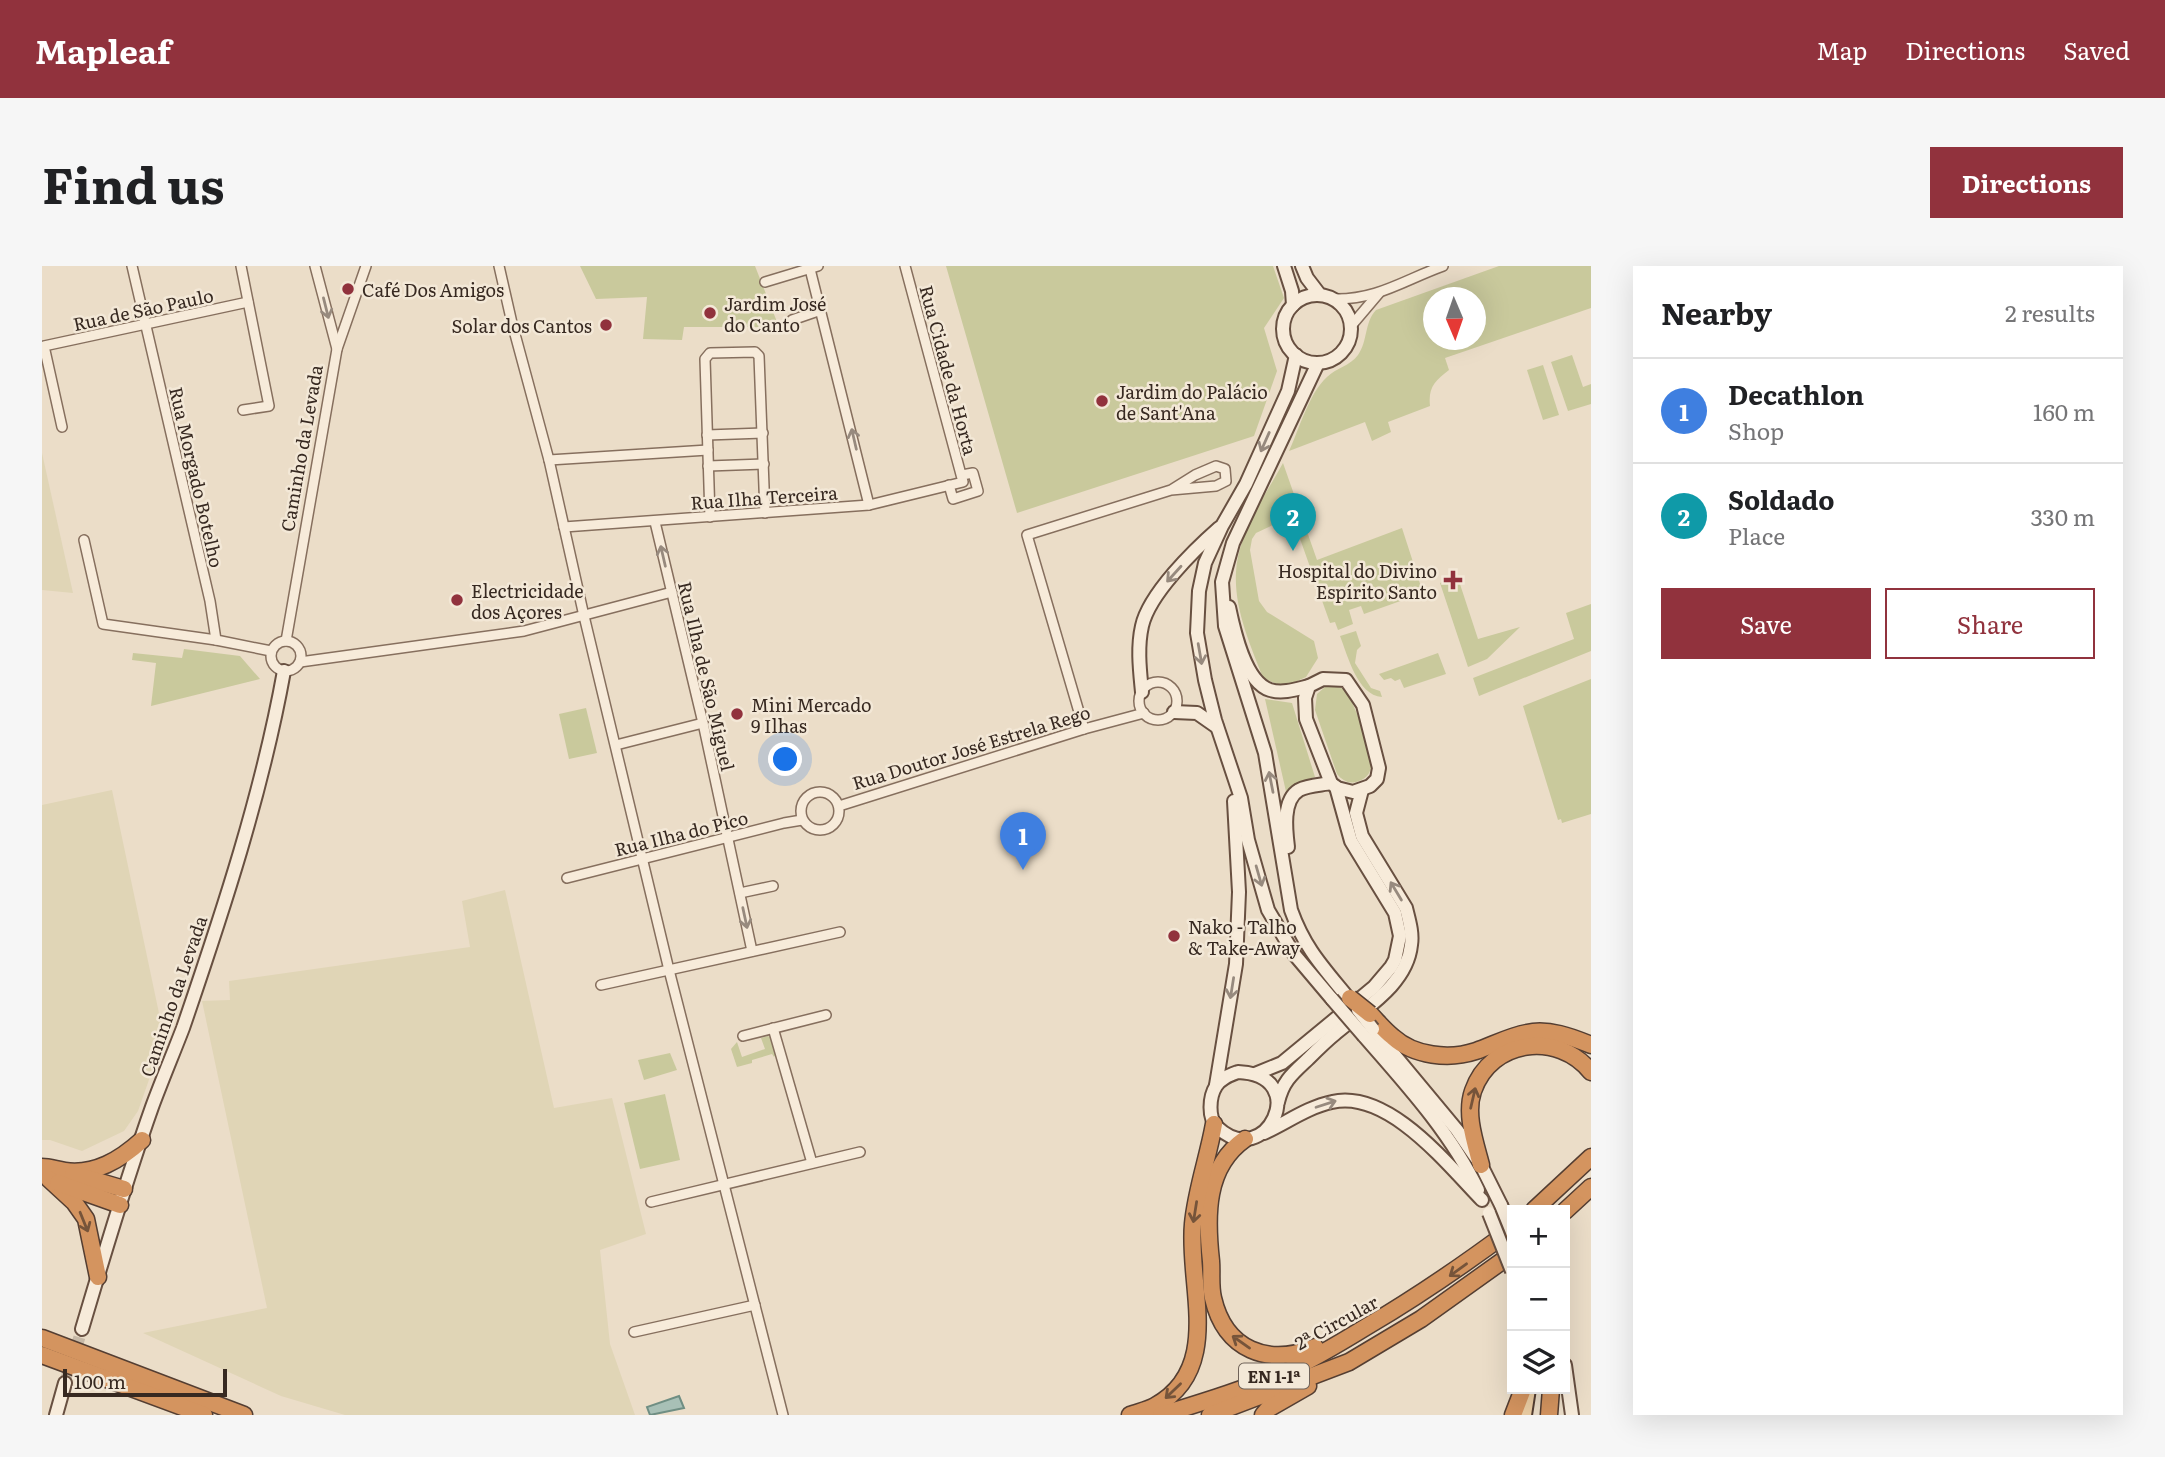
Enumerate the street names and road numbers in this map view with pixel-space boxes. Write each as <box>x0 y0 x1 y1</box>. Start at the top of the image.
street label: Rua de São Paulo <box>70 281 216 337</box>
street label: Rua Cidade da Horta <box>913 282 985 458</box>
street label: Caminho da Levada <box>273 362 329 533</box>
street label: Rua Morgado Botelho <box>163 384 231 570</box>
street label: Rua Ilha Terceira <box>689 478 839 516</box>
street label: Rua Ilha de São Miguel <box>672 578 742 774</box>
street label: Rua Doutor José Estrela Rego <box>849 698 1093 796</box>
street label: Rua Ilha do Pico <box>611 803 751 863</box>
street label: Caminho da Levada <box>133 912 213 1080</box>
street label: 2ª Circular <box>1289 1288 1383 1356</box>
road number: EN 1-1ª <box>1239 1364 1309 1388</box>

